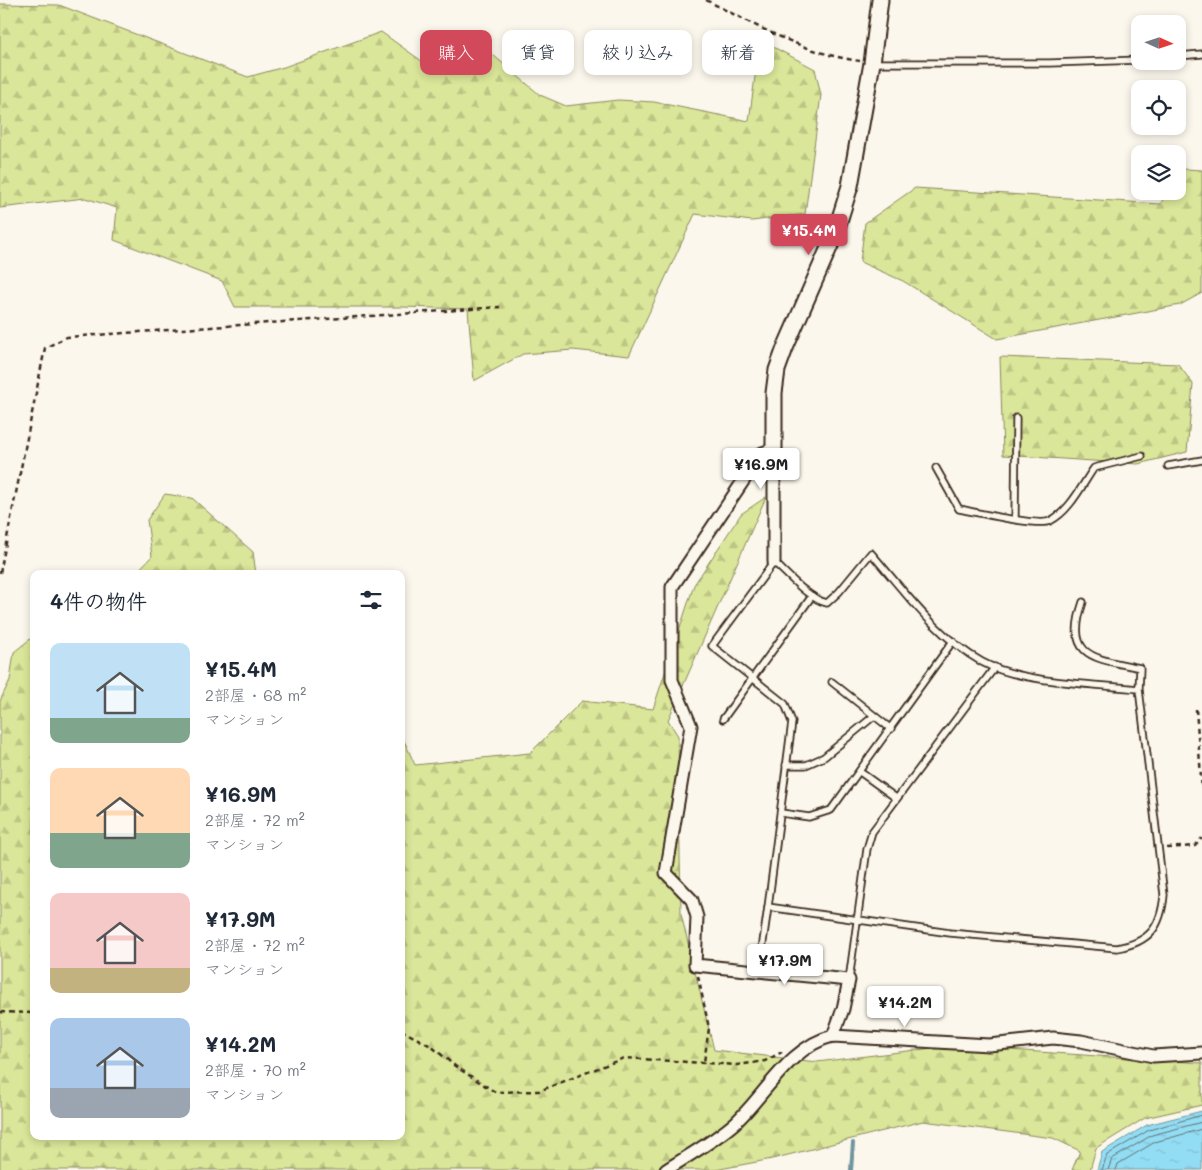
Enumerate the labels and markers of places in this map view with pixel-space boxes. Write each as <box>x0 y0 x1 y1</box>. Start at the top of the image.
pin: ¥15.4M <box>768 214 850 256</box>
pin: ¥16.9M <box>720 448 802 490</box>
pin: ¥17.9M <box>744 944 826 986</box>
pin: ¥14.2M <box>864 986 946 1028</box>

